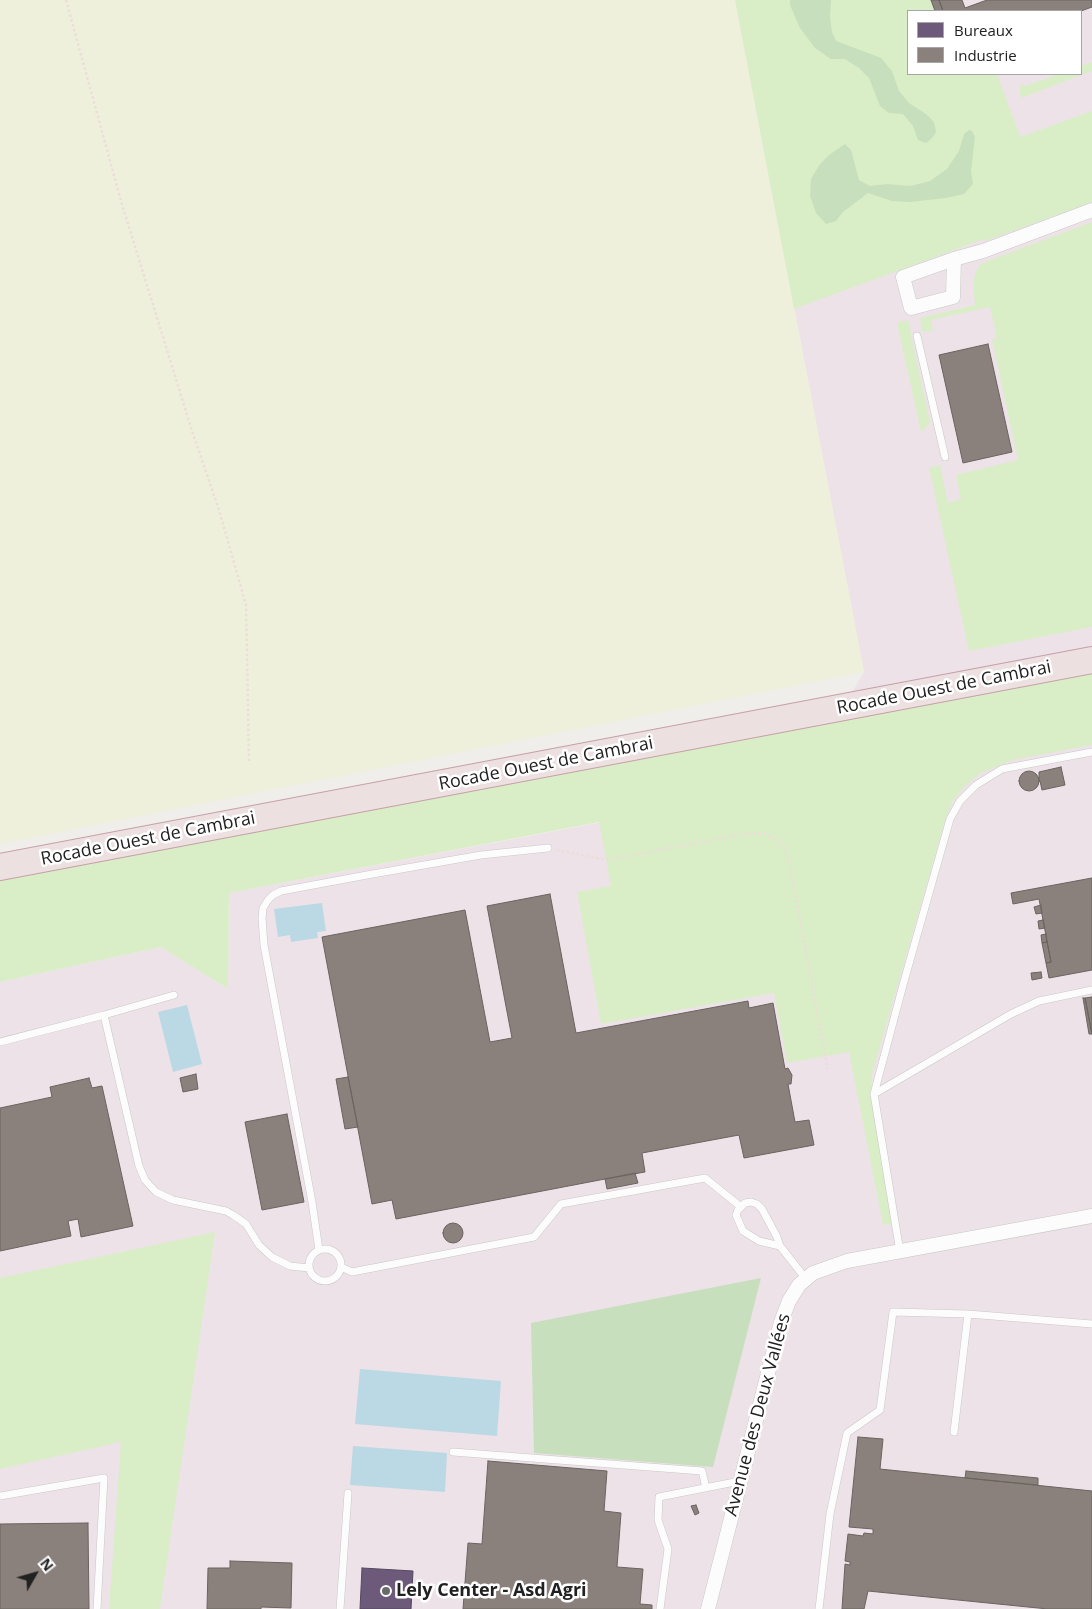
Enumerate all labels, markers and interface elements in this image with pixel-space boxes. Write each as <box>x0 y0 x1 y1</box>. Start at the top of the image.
legend <box>907 10 1082 75</box>
text: Bureaux <box>954 20 1013 40</box>
text: Industrie <box>954 45 1017 65</box>
street label: Rocade Ouest de Cambrai <box>835 657 1053 719</box>
street label: Rocade Ouest de Cambrai <box>437 733 655 795</box>
street label: Rocade Ouest de Cambrai <box>39 808 257 870</box>
street label: Avenue des Deux Vallées <box>721 1311 795 1519</box>
north arrow <box>10 1549 60 1599</box>
text: N <box>36 1554 58 1575</box>
place label: Lely Center - Asd Agri <box>396 1580 587 1602</box>
marker: Lely Center - Asd Agri <box>380 1585 392 1597</box>

